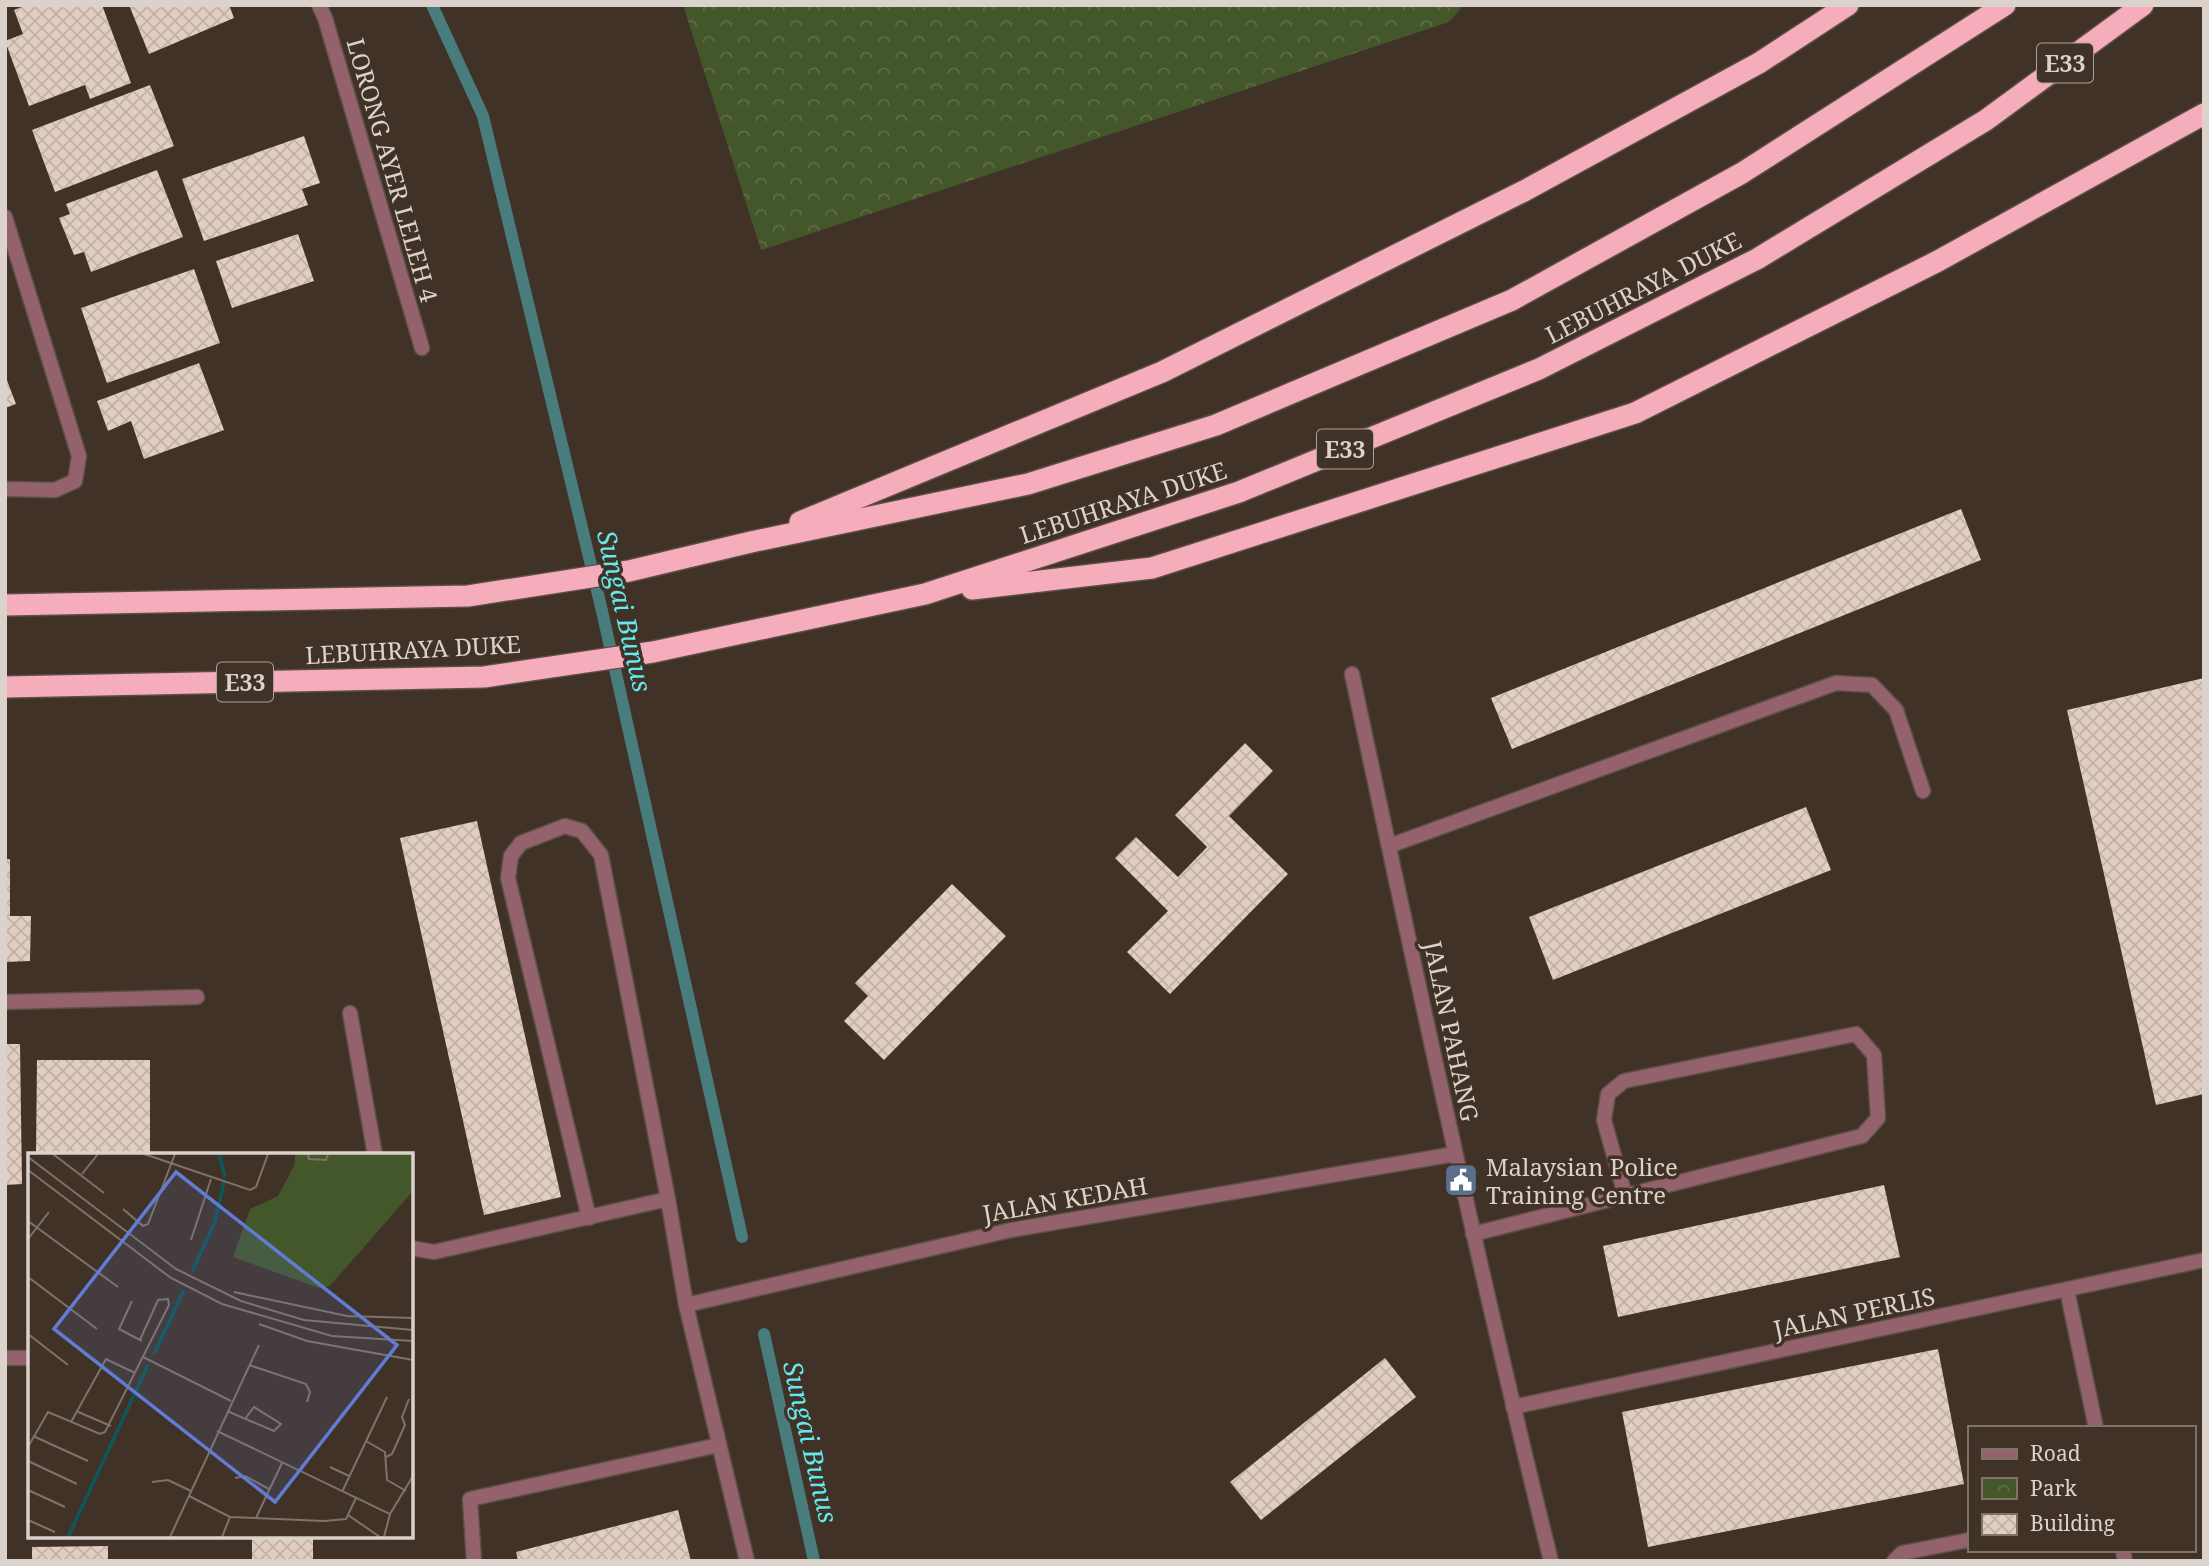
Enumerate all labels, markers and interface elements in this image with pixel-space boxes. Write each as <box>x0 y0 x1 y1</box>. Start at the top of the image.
street label: LORONG AYER LELEH 4 <box>339 34 447 306</box>
road number: E33 <box>2037 44 2093 82</box>
street label: LEBUHRAYA DUKE <box>1539 223 1747 351</box>
road number: E33 <box>1317 430 1373 468</box>
street label: LEBUHRAYA DUKE <box>1015 453 1231 551</box>
water label: Sungai Bunus <box>589 526 661 696</box>
street label: LEBUHRAYA DUKE <box>304 627 522 671</box>
road number: E33 <box>217 662 273 702</box>
street label: JALAN PAHANG <box>1417 937 1487 1124</box>
place label: Malaysian Police Training Centre <box>1486 1150 1678 1211</box>
inset map <box>28 1153 413 1538</box>
public building icon: Malaysian Police Training Centre <box>1442 1161 1480 1199</box>
street label: JALAN KEDAH <box>979 1168 1150 1230</box>
street label: JALAN PERLIS <box>1769 1279 1938 1345</box>
water label: Sungai Bunus <box>775 1357 847 1527</box>
legend <box>1968 1426 2195 1552</box>
text: Road <box>2030 1439 2081 1467</box>
text: Park <box>2030 1474 2077 1502</box>
text: Building <box>2030 1509 2115 1537</box>

